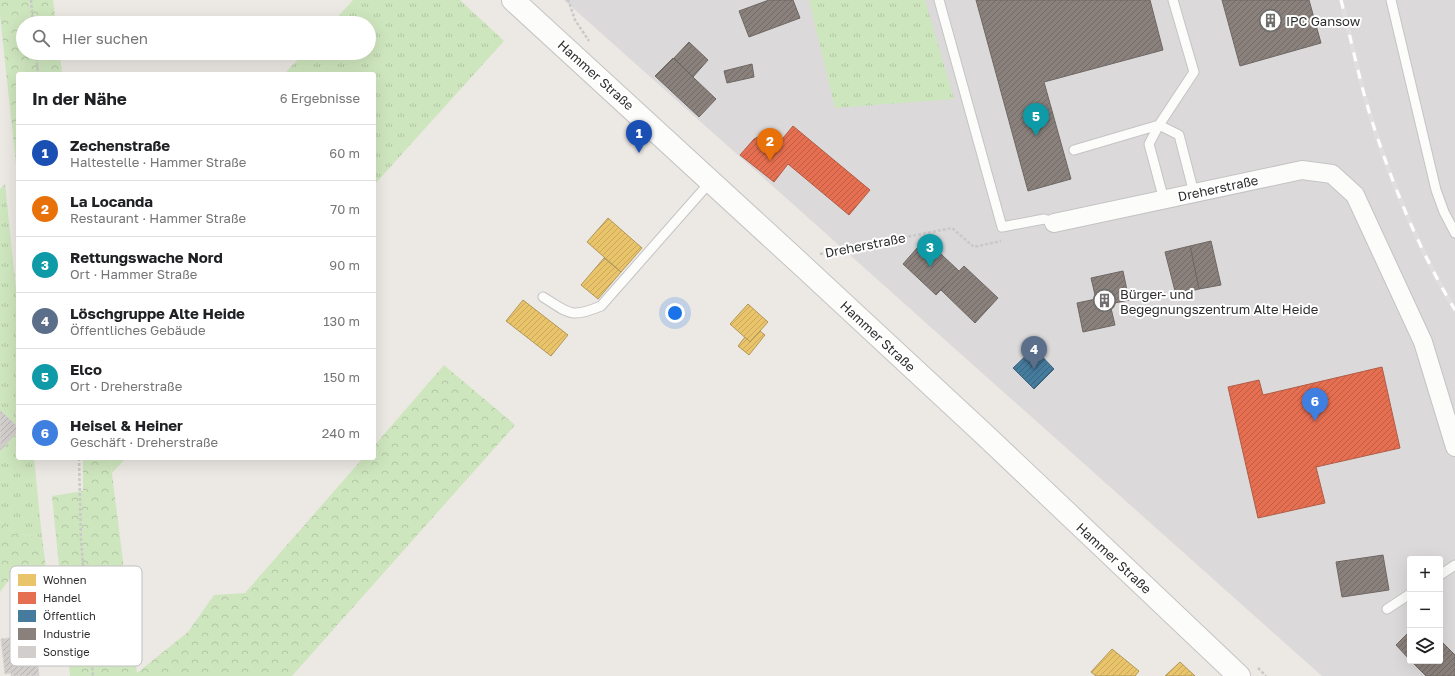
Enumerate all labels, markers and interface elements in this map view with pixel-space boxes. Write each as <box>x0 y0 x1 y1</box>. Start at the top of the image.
building icon: IPC Gansow <box>1258 8 1284 34</box>
place label: IPC Gansow <box>1286 13 1361 29</box>
search box <box>16 16 376 60</box>
icon: search <box>30 27 52 49</box>
text: Hier suchen <box>62 29 148 47</box>
street label: Hammer Straße <box>555 37 637 113</box>
text: In der Nähe <box>32 88 127 109</box>
text: 6 Ergebnisse <box>280 90 360 106</box>
pin: 5 <box>1023 103 1049 136</box>
pin: 1 <box>626 120 652 153</box>
pin: 2 <box>757 128 783 161</box>
text: Zechenstraße <box>70 136 170 154</box>
text: 1 <box>42 145 48 161</box>
text: 60 m <box>329 145 360 161</box>
text: Haltestelle · Hammer Straße <box>70 154 246 170</box>
street label: Dreherstraße <box>1176 172 1260 204</box>
text: La Locanda <box>70 192 153 210</box>
text: 2 <box>41 201 49 217</box>
text: 70 m <box>330 201 360 217</box>
text: Restaurant · Hammer Straße <box>70 210 246 226</box>
street label: Dreherstraße <box>823 229 907 261</box>
pin: 3 <box>917 234 943 267</box>
text: Rettungswache Nord <box>70 248 223 266</box>
text: 3 <box>41 257 49 273</box>
text: 90 m <box>329 257 360 273</box>
text: Ort · Hammer Straße <box>70 266 197 282</box>
place label: Bürger- und Begegnungszentrum Alte Heide <box>1120 286 1318 317</box>
building icon: Bürger- und Begegnungszentrum Alte Heide <box>1091 288 1117 314</box>
street label: Hammer Straße <box>837 297 919 375</box>
your location <box>665 303 685 323</box>
text: Löschgruppe Alte Heide <box>70 304 245 322</box>
text: 4 <box>41 313 49 329</box>
text: 130 m <box>323 313 360 329</box>
text: Öffentliches Gebäude <box>70 322 206 338</box>
pin: 4 <box>1021 336 1047 369</box>
text: Elco <box>70 360 102 378</box>
text: 5 <box>41 369 49 385</box>
text: 150 m <box>323 369 360 385</box>
text: Ort · Dreherstraße <box>70 378 182 394</box>
pin: 6 <box>1302 388 1328 421</box>
text: Heisel & Heiner <box>70 416 183 434</box>
text: 6 <box>41 425 49 441</box>
text: 240 m <box>322 425 360 441</box>
text: Geschäft · Dreherstraße <box>70 434 218 450</box>
street label: Hammer Straße <box>1073 519 1155 597</box>
map controls <box>1407 556 1443 664</box>
button: + <box>1407 556 1443 592</box>
legend <box>10 566 142 666</box>
text: Wohnen <box>43 573 86 586</box>
text: Handel <box>43 591 81 604</box>
button: − <box>1407 592 1443 628</box>
text: Öffentlich <box>43 609 96 622</box>
text: Industrie <box>43 627 91 640</box>
button: layers <box>1407 628 1443 664</box>
text: Sonstige <box>43 645 90 658</box>

